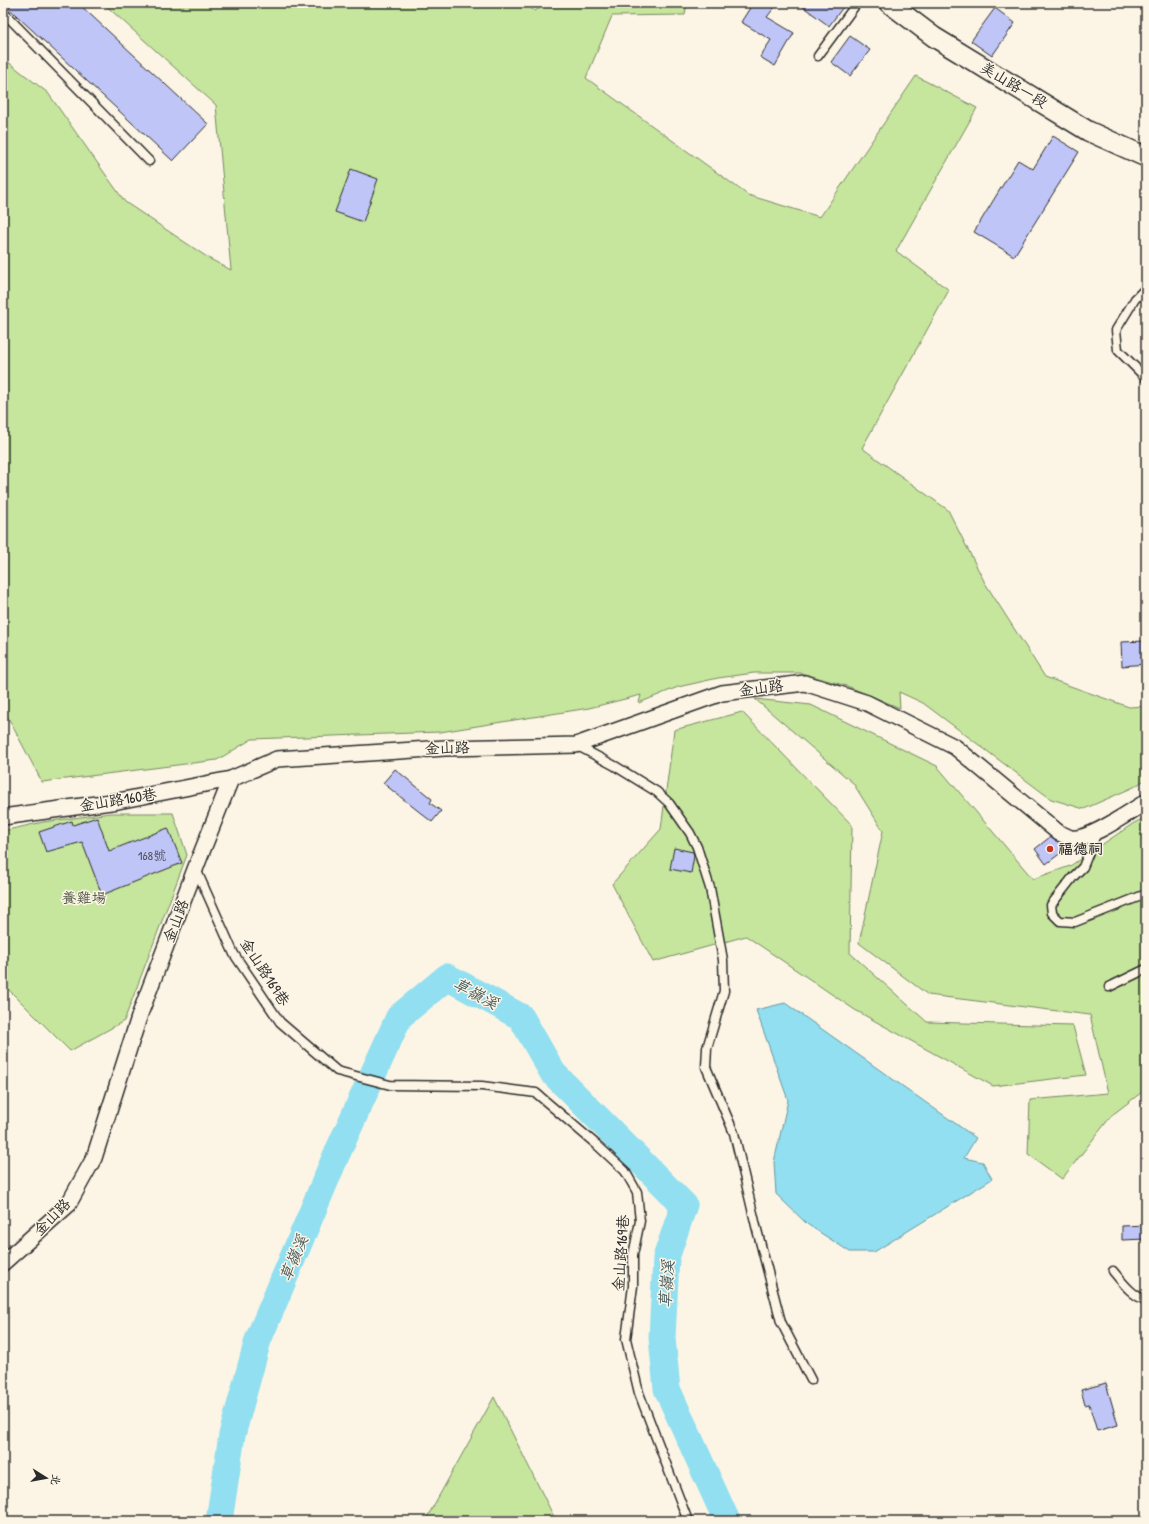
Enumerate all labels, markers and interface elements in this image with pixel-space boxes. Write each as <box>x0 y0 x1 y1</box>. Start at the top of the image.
street label: 美山路一段 <box>977 56 1052 113</box>
street label: 金山路 <box>737 674 785 701</box>
street label: 金山路 <box>424 736 470 759</box>
street label: 金山路160巷 <box>78 783 158 816</box>
place label: 福德祠 <box>1058 838 1103 859</box>
marker: 福德祠 <box>1045 844 1055 854</box>
house number: 168號 <box>138 846 166 864</box>
park label: 養雞場 <box>61 887 107 908</box>
street label: 金山路 <box>158 896 193 946</box>
street label: 金山路169巷 <box>236 934 295 1010</box>
water label: 草嶺溪 <box>450 972 503 1014</box>
street label: 金山路 <box>28 1193 75 1240</box>
street label: 金山路169巷 <box>607 1214 634 1292</box>
water label: 草嶺溪 <box>273 1231 313 1284</box>
water label: 草嶺溪 <box>653 1258 679 1309</box>
north arrow <box>26 1458 66 1498</box>
text: 北 <box>48 1473 64 1487</box>

